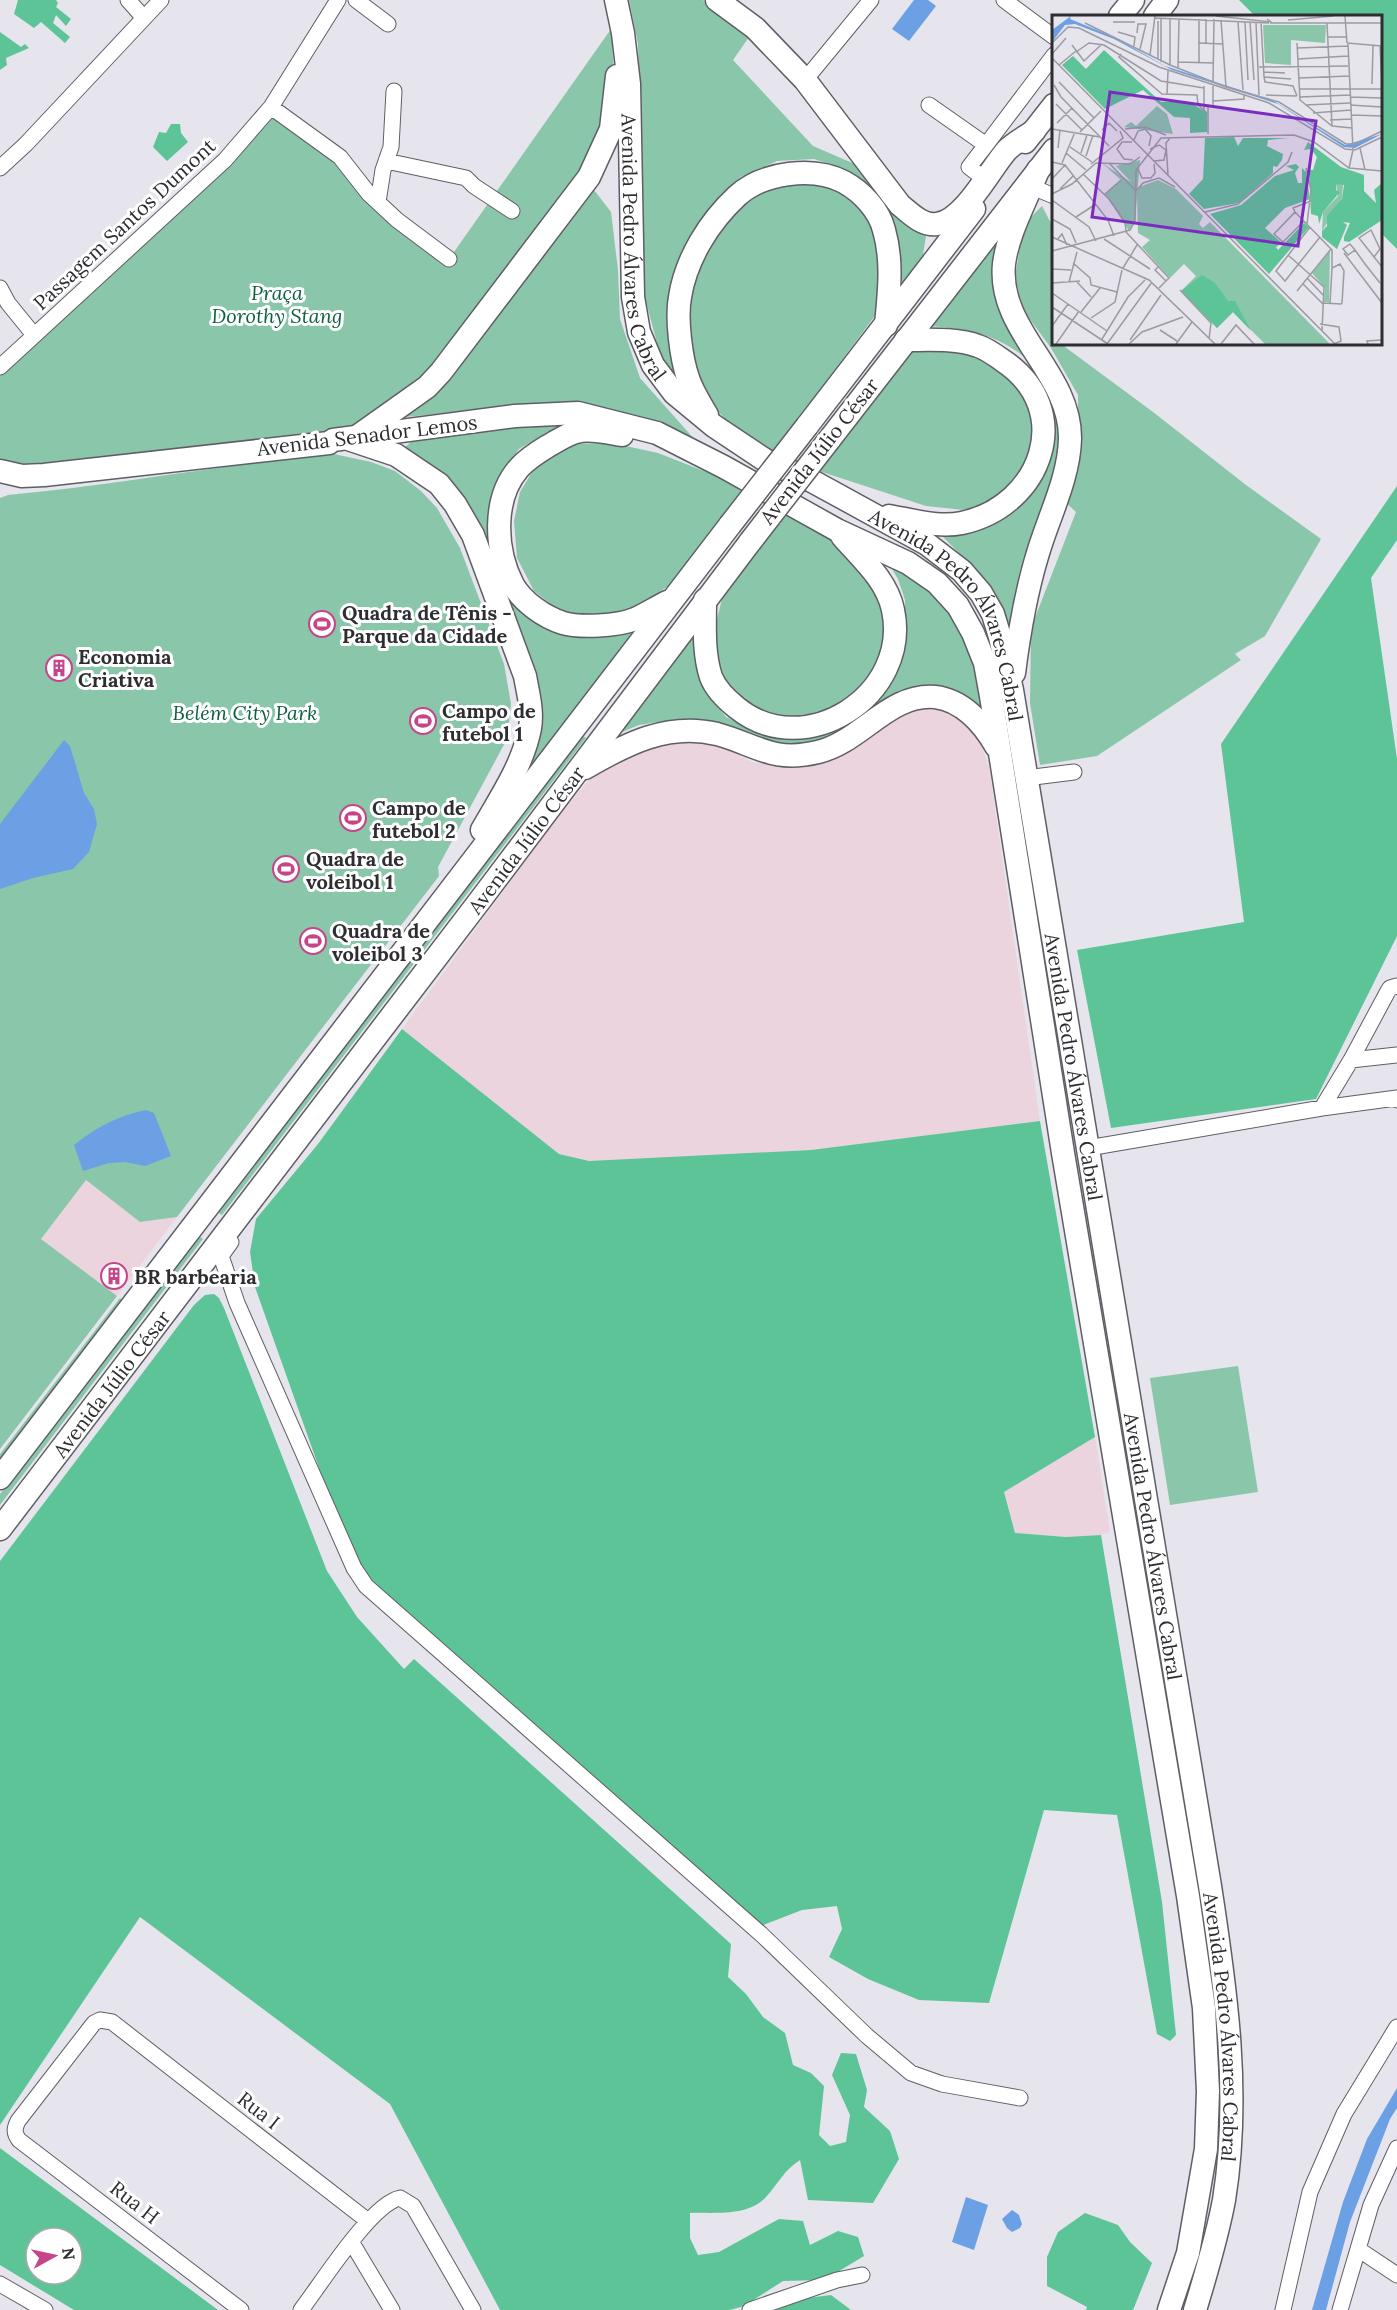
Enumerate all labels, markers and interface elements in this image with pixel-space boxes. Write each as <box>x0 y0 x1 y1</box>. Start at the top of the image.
inset map <box>1052 15 1382 345</box>
street label: Avenida Pedro Álvares Cabral <box>617 112 673 385</box>
street label: Passagem Santos Dumont <box>28 133 220 315</box>
park label: Praça Dorothy Stang <box>212 280 342 328</box>
street label: Avenida Júlio César <box>754 373 884 530</box>
street label: Avenida Senador Lemos <box>254 409 479 461</box>
street label: Avenida Pedro Álvares Cabral <box>864 502 1029 723</box>
place label: Quadra de Tênis - Parque da Cidade <box>342 600 512 648</box>
sports icon: Quadra de Tênis - Parque da Cidade <box>307 609 337 639</box>
place label: Economia Criativa <box>78 644 172 692</box>
building icon: Economia Criativa <box>44 653 74 683</box>
place label: Campo de futebol 1 <box>442 698 536 746</box>
park label: Belém City Park <box>173 700 317 725</box>
sports icon: Campo de futebol 1 <box>408 706 438 736</box>
street label: Avenida Júlio César <box>461 760 590 919</box>
place label: Campo de futebol 2 <box>372 795 466 843</box>
sports icon: Campo de futebol 2 <box>338 803 368 833</box>
place label: Quadra de voleibol 1 <box>306 846 404 894</box>
sports icon: Quadra de voleibol 1 <box>271 854 301 884</box>
place label: Quadra de voleibol 3 <box>332 918 430 966</box>
sports icon: Quadra de voleibol 3 <box>298 926 328 956</box>
street label: Avenida Pedro Álvares Cabral <box>1040 930 1109 1202</box>
building icon: BR barbearia <box>99 1261 129 1291</box>
place label: BR barbearia <box>134 1264 257 1289</box>
street label: Avenida Júlio César <box>46 1305 175 1463</box>
street label: Avenida Pedro Álvares Cabral <box>1119 1410 1188 1682</box>
street label: Avenida Pedro Álvares Cabral <box>1198 1889 1244 2163</box>
street label: Rua I <box>233 2086 285 2134</box>
street label: Rua H <box>105 2175 165 2229</box>
north arrow <box>24 2226 84 2286</box>
text: N <box>58 2246 80 2261</box>

